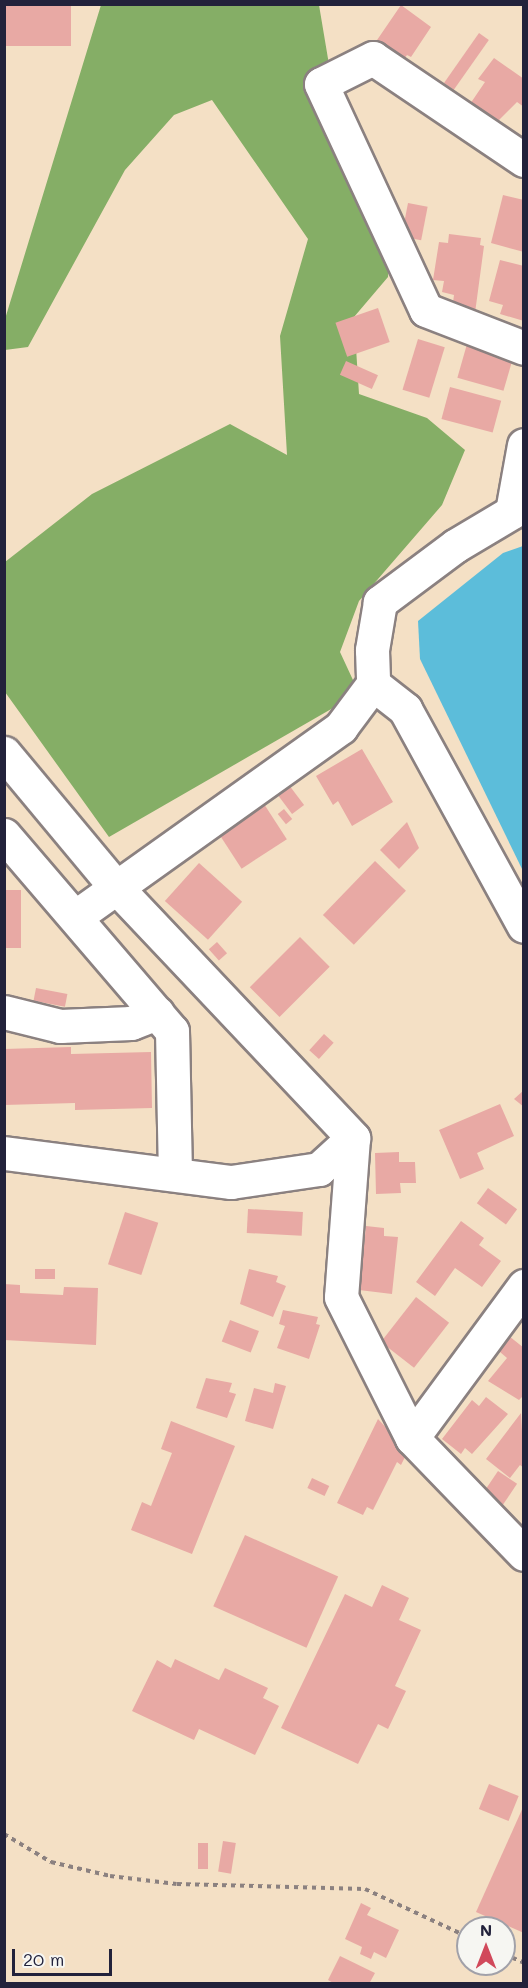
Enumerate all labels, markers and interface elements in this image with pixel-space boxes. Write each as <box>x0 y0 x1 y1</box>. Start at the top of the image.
north arrow <box>456 1916 516 1976</box>
text: N <box>480 1919 492 1940</box>
scale bar <box>15 1937 116 1975</box>
text: 20 m <box>23 1947 64 1971</box>

